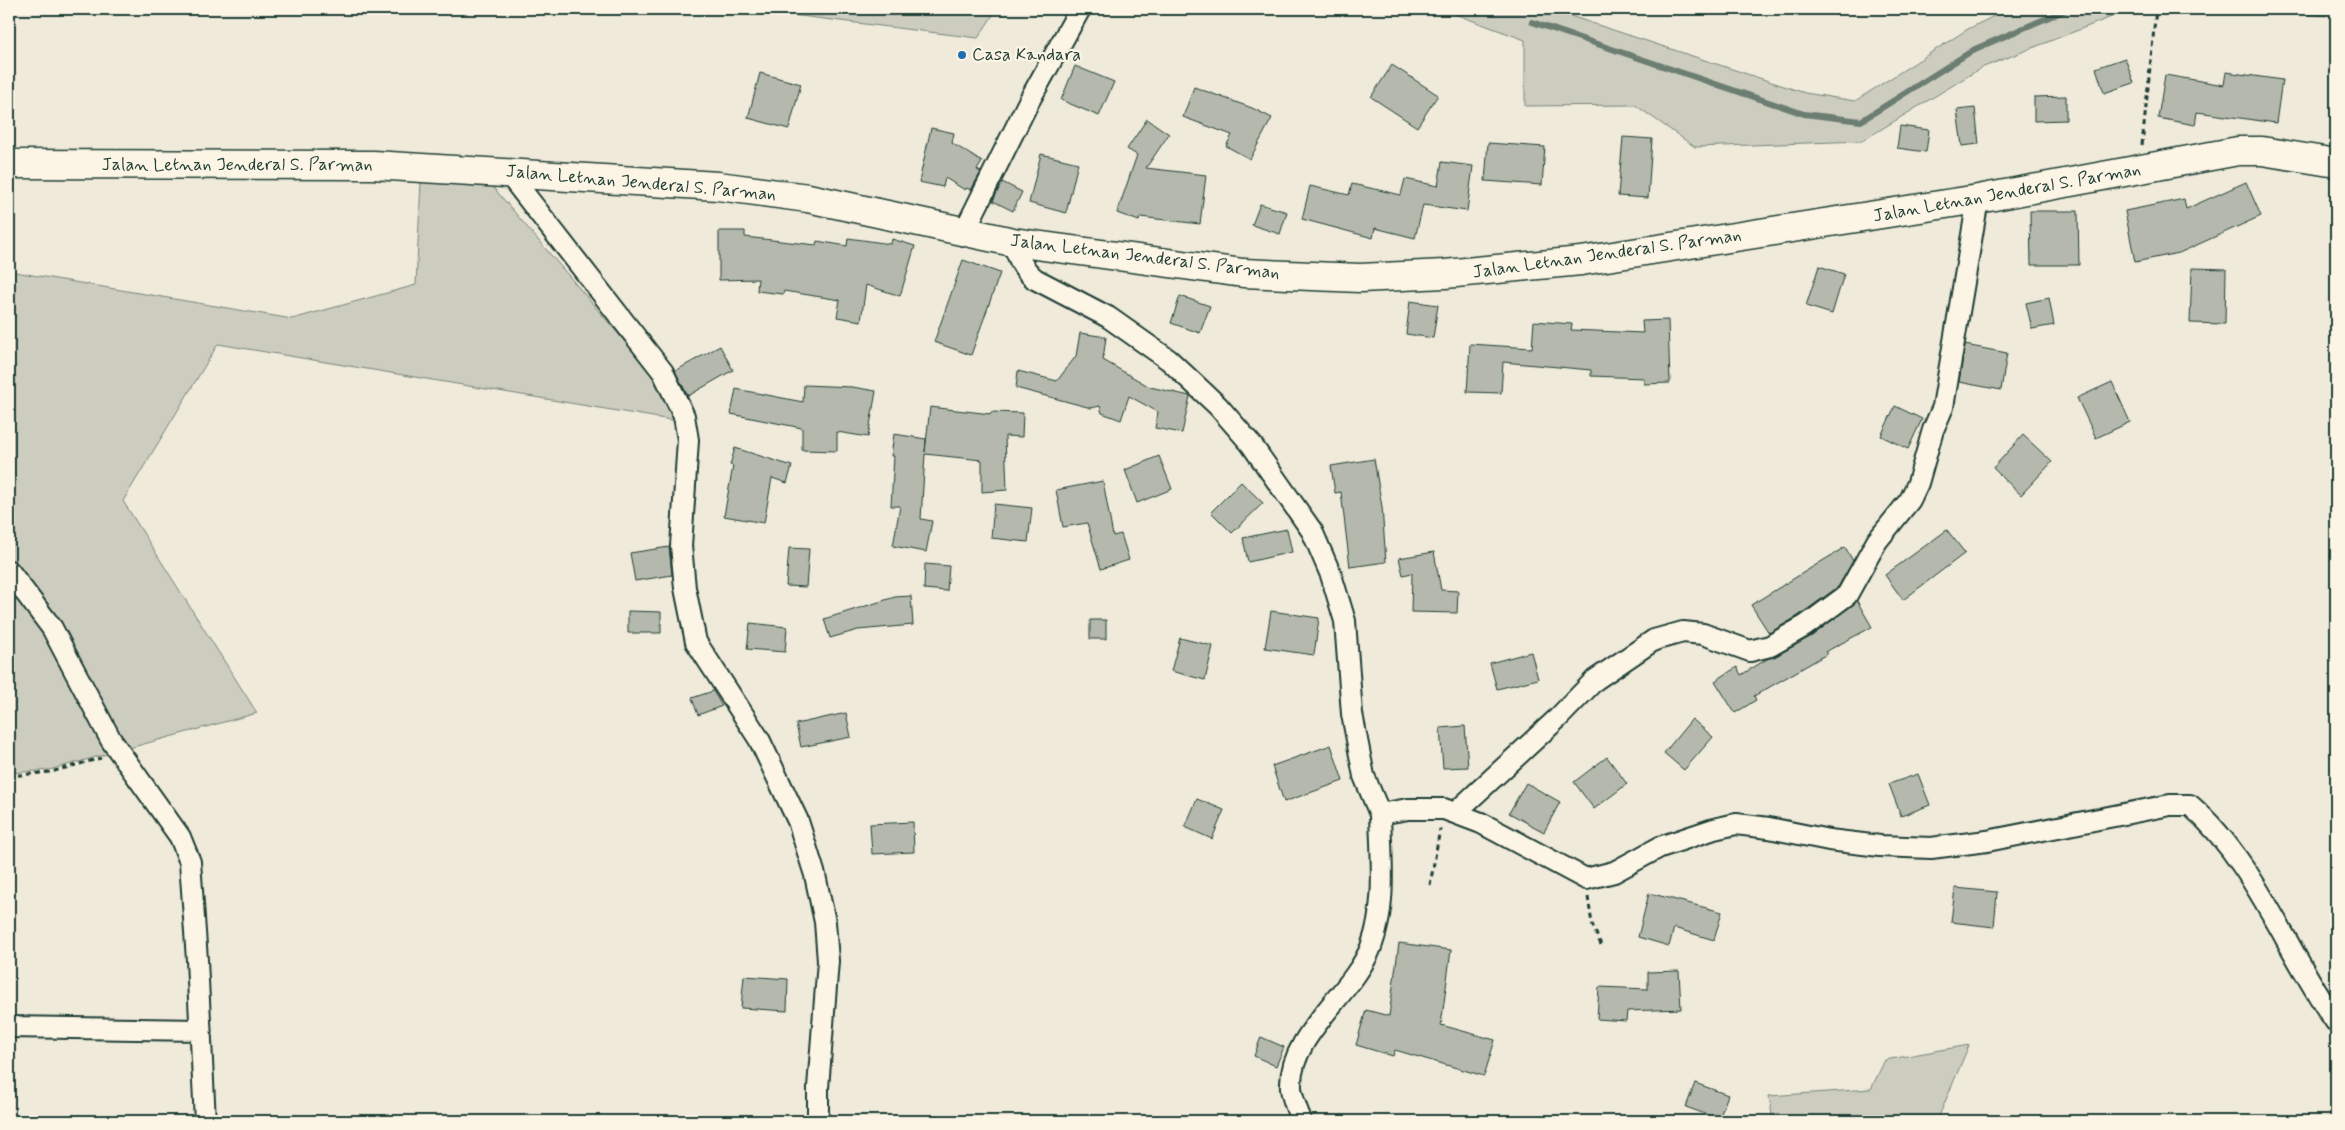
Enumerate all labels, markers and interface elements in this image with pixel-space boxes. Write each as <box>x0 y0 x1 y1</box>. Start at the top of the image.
place label: Casa Kandara <box>972 43 1081 67</box>
marker: Casa Kandara <box>956 49 968 61</box>
street label: Jalan Letnan Jenderal S. Parman <box>101 153 373 177</box>
street label: Jalan Letnan Jenderal S. Parman <box>1871 158 2143 228</box>
street label: Jalan Letnan Jenderal S. Parman <box>505 159 777 207</box>
street label: Jalan Letnan Jenderal S. Parman <box>1471 223 1743 285</box>
street label: Jalan Letnan Jenderal S. Parman <box>1009 229 1281 285</box>

